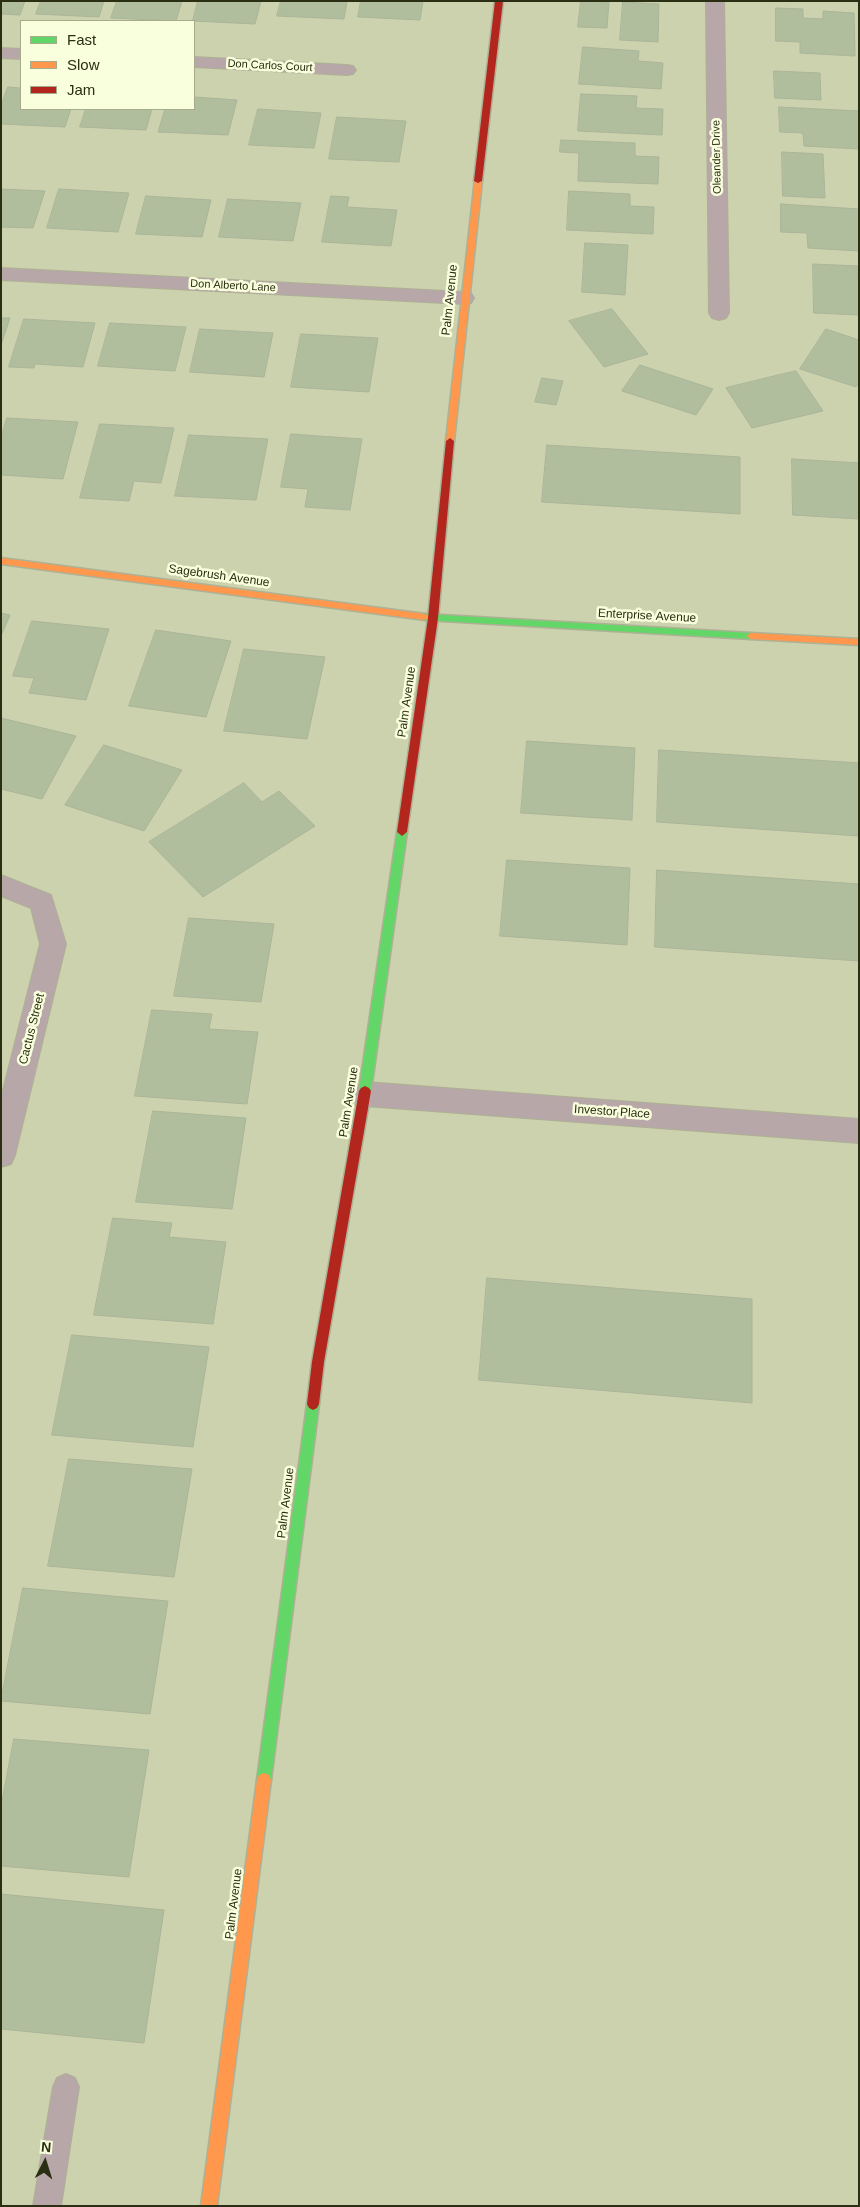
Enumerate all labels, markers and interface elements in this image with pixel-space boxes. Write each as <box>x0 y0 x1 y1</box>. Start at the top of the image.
legend <box>20 20 195 110</box>
text: Fast <box>67 31 96 48</box>
text: Slow <box>67 56 100 73</box>
street label: Don Carlos Court <box>227 57 313 75</box>
text: Jam <box>67 81 95 98</box>
street label: Oleander Drive <box>710 120 724 194</box>
street label: Palm Avenue <box>439 264 461 336</box>
street label: Don Alberto Lane <box>190 277 276 295</box>
street label: Sagebrush Avenue <box>168 562 270 590</box>
street label: Enterprise Avenue <box>597 606 697 626</box>
street label: Palm Avenue <box>395 666 419 738</box>
street label: Cactus Street <box>16 992 48 1066</box>
street label: Palm Avenue <box>336 1066 362 1138</box>
street label: Investor Place <box>574 1102 650 1122</box>
street label: Palm Avenue <box>275 1467 297 1539</box>
street label: Palm Avenue <box>223 1868 245 1940</box>
north arrow <box>20 2137 70 2187</box>
text: N <box>41 2139 52 2155</box>

